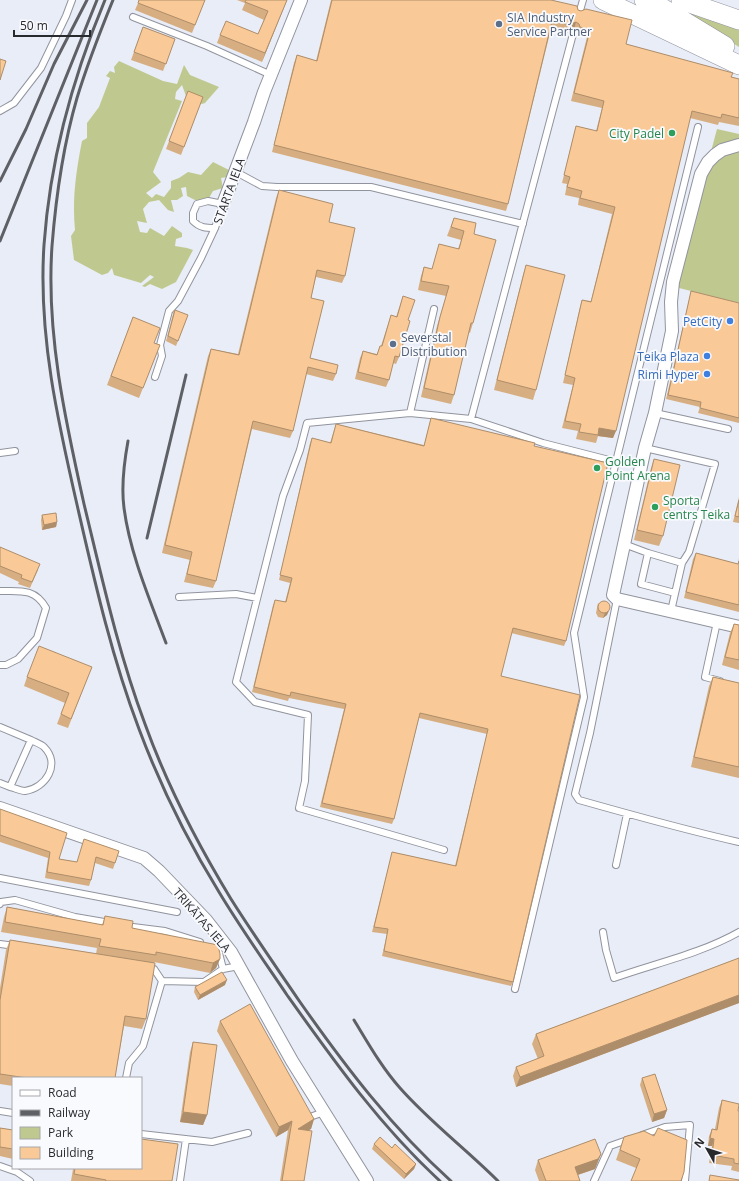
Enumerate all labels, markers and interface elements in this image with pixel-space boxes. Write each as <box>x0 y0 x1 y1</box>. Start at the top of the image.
place label: SIA Industry Service Partner <box>507 9 592 40</box>
scale bar <box>14 12 90 38</box>
text: 50 m <box>20 17 48 34</box>
marker: SIA Industry Service Partner <box>494 19 504 29</box>
place label: City Padel <box>609 125 664 142</box>
marker: City Padel <box>667 128 677 138</box>
street label: STARTA IELA <box>209 155 249 227</box>
place label: PetCity <box>683 313 723 330</box>
marker: PetCity <box>725 316 735 326</box>
place label: Severstal Distribution <box>401 329 467 360</box>
marker: Severstal Distribution <box>388 339 398 349</box>
place label: Teika Plaza <box>637 348 699 365</box>
marker: Teika Plaza <box>702 351 712 361</box>
place label: Rimi Hyper <box>637 366 699 383</box>
marker: Rimi Hyper <box>702 369 712 379</box>
place label: Golden Point Arena <box>605 453 670 484</box>
marker: Golden Point Arena <box>592 463 602 473</box>
place label: Sporta centrs Teika <box>663 492 730 523</box>
marker: Sporta centrs Teika <box>650 502 660 512</box>
street label: TRIKĀTAS IELA <box>169 884 235 956</box>
legend <box>12 1077 142 1169</box>
text: Road <box>48 1084 77 1101</box>
text: Railway <box>48 1104 91 1121</box>
text: Park <box>48 1124 74 1141</box>
north arrow <box>687 1129 727 1169</box>
text: N <box>690 1134 707 1151</box>
text: Building <box>48 1144 94 1161</box>

